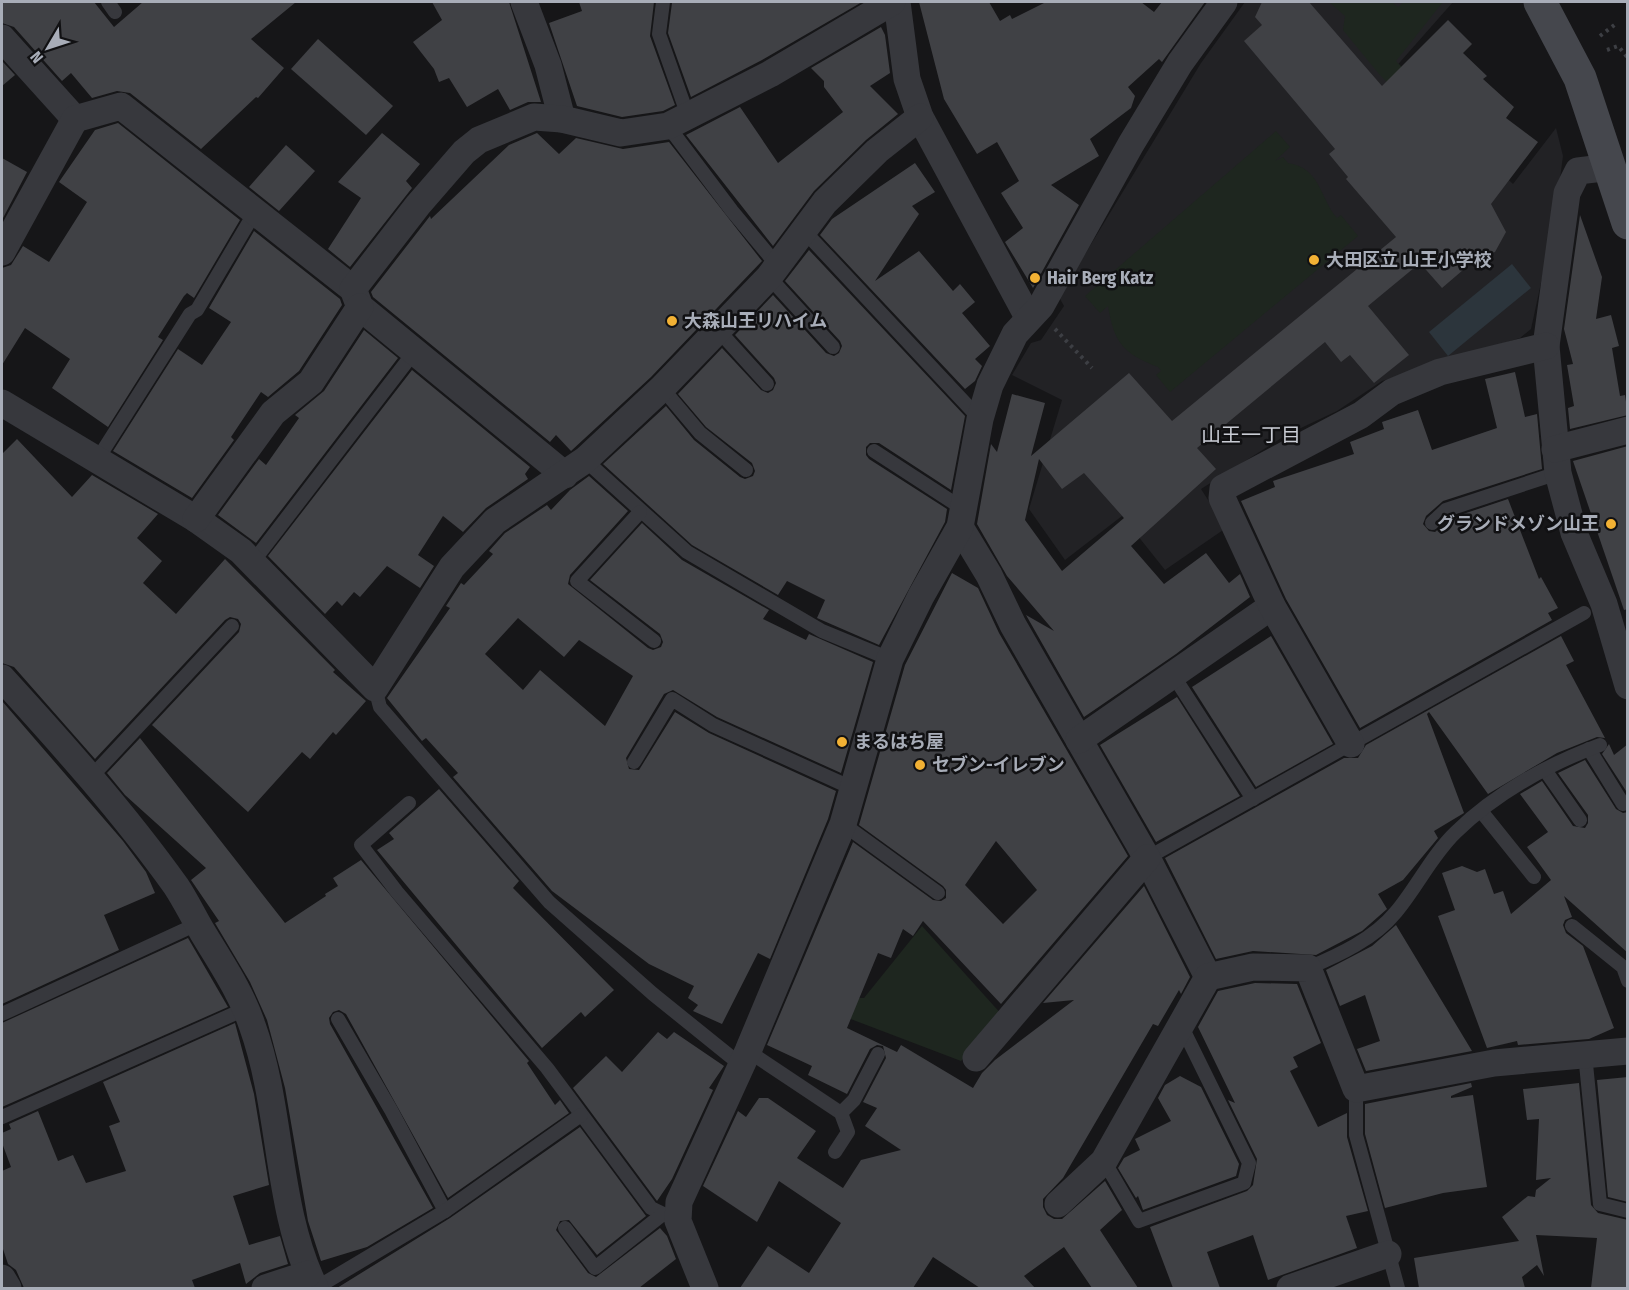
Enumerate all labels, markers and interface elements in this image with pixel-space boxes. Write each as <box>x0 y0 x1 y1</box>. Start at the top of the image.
north arrow <box>18 18 78 78</box>
text: N <box>26 47 47 67</box>
place label: 大田区立 山王小学校 <box>1326 249 1492 271</box>
marker: 大田区立 山王小学校 <box>1307 253 1321 267</box>
place label: Hair Berg Katz <box>1047 267 1154 289</box>
marker: Hair Berg Katz <box>1028 271 1042 285</box>
place label: 大森山王リハイム <box>684 310 827 332</box>
marker: 大森山王リハイム <box>665 314 679 328</box>
district label: 山王一丁目 <box>1201 423 1301 447</box>
place label: グランドメゾン山王 <box>1437 513 1599 535</box>
marker: グランドメゾン山王 <box>1604 517 1618 531</box>
place label: まるはち屋 <box>854 731 944 753</box>
marker: まるはち屋 <box>835 735 849 749</box>
place label: セブン-イレブン <box>932 754 1065 776</box>
marker: セブン-イレブン <box>913 758 927 772</box>

